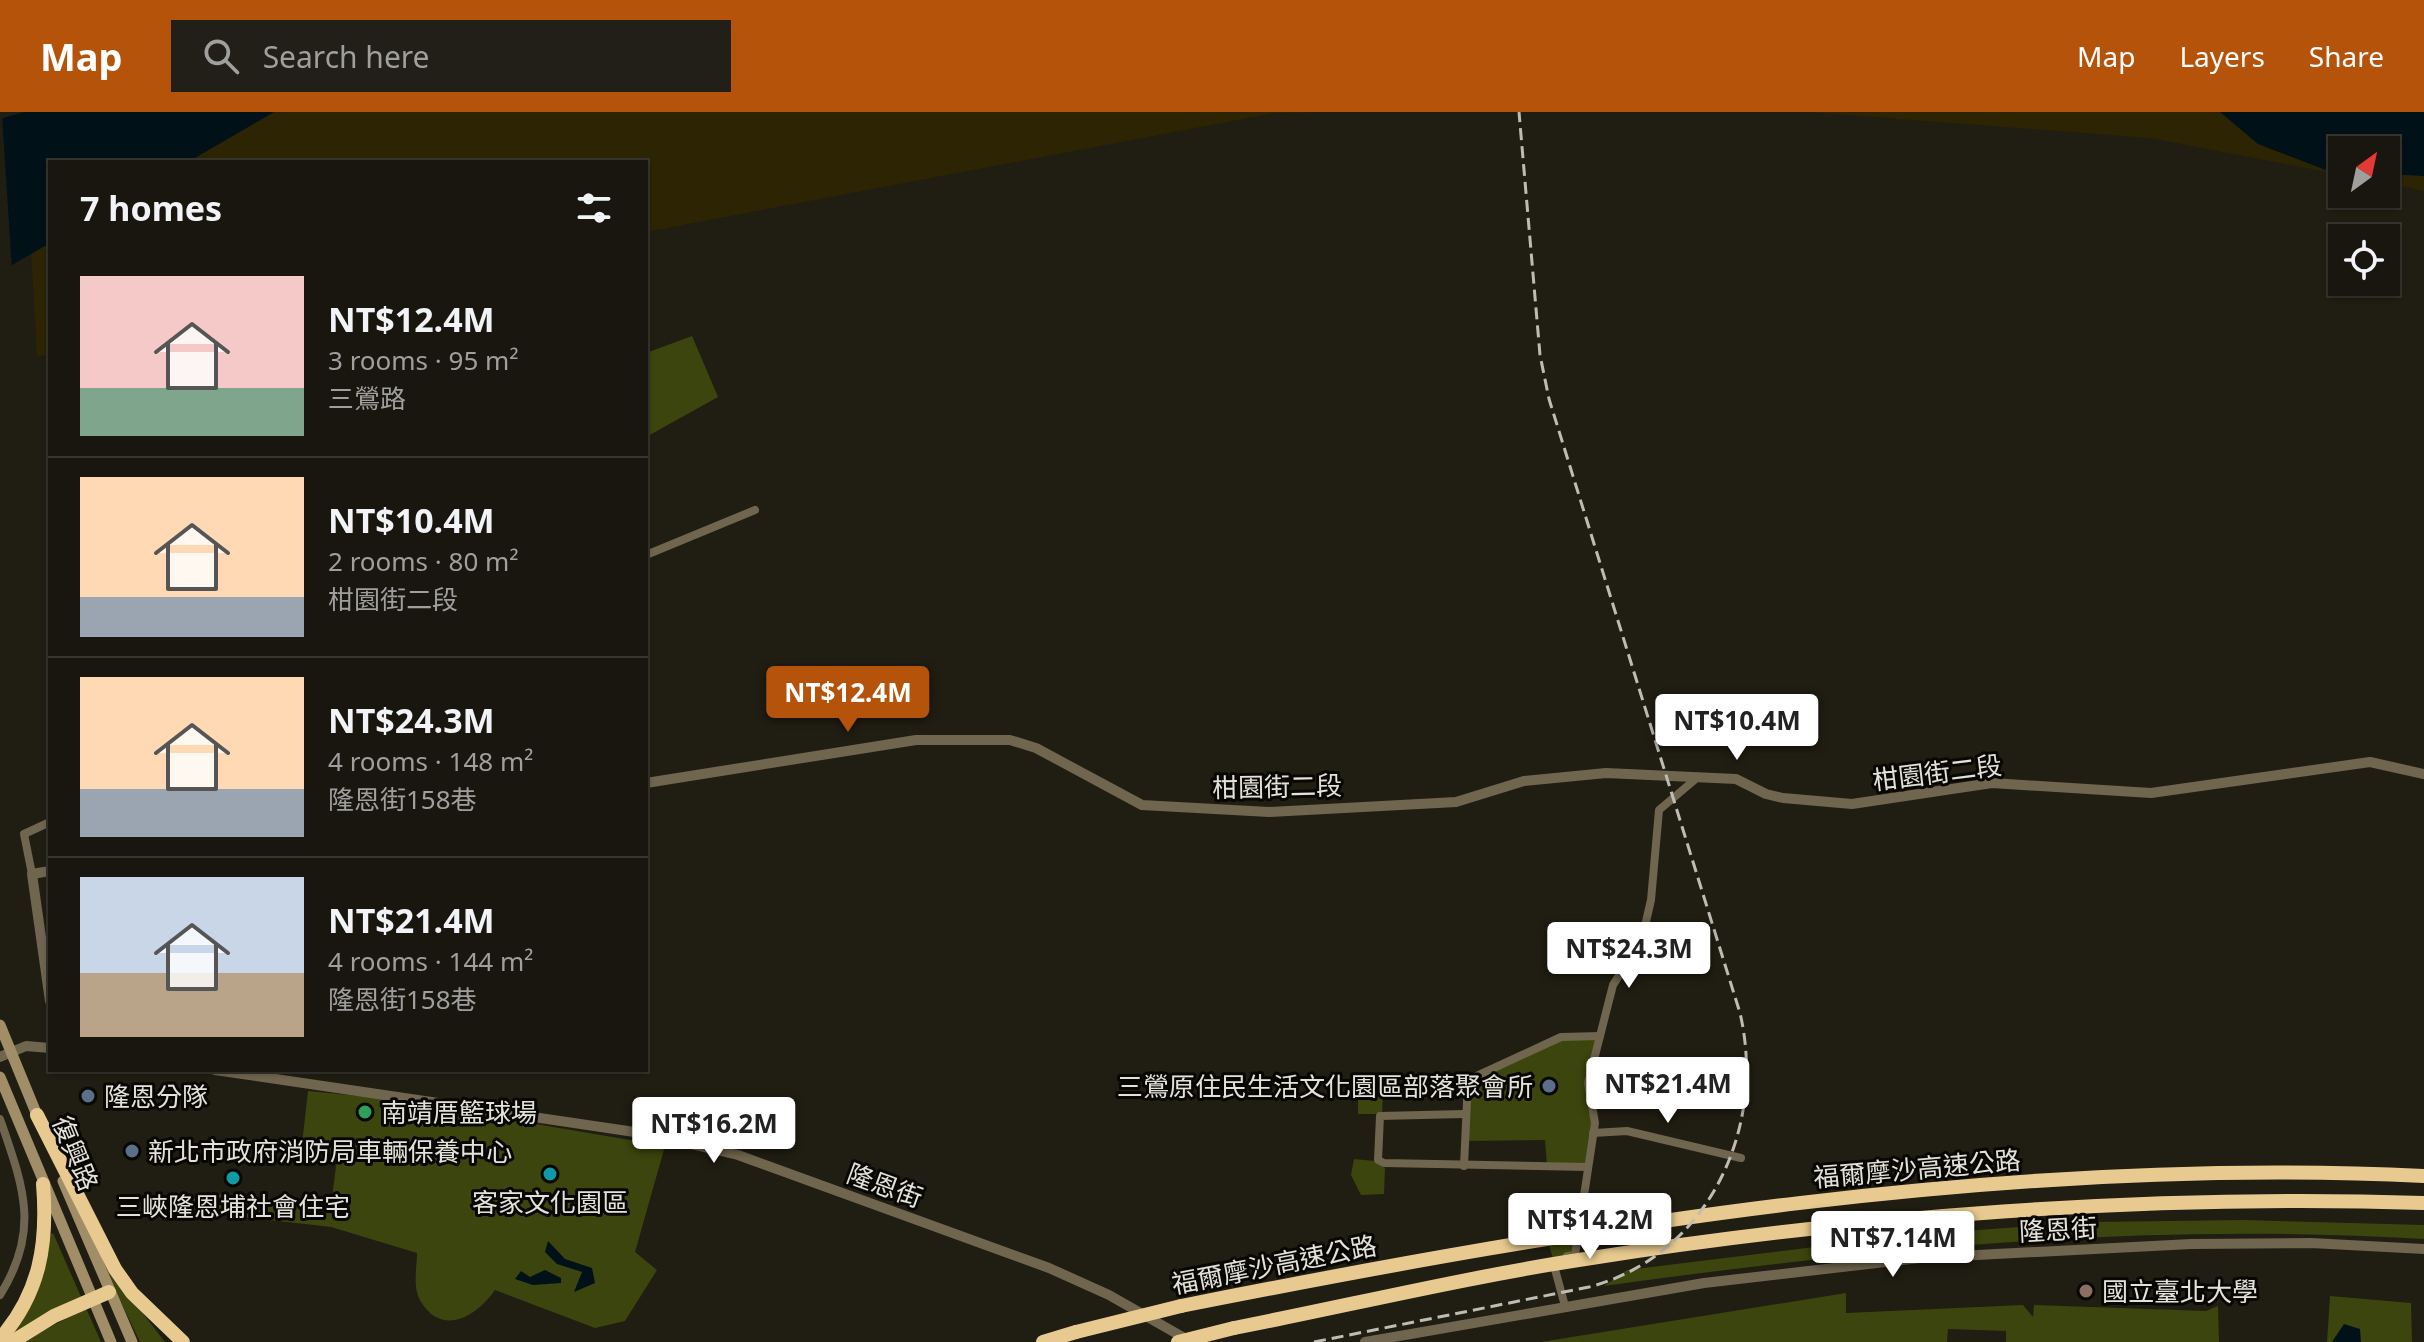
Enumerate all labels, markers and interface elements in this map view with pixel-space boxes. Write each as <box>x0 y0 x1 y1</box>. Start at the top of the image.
search box <box>171 20 731 92</box>
text: Map <box>40 30 123 82</box>
icon: search <box>199 34 243 78</box>
text: Search here <box>263 36 430 77</box>
text: Map <box>2077 37 2135 75</box>
text: Layers <box>2179 37 2265 75</box>
text: Share <box>2309 37 2384 75</box>
north arrow <box>2328 136 2400 208</box>
map controls <box>2328 136 2400 296</box>
text: 7 homes <box>80 185 222 231</box>
icon: filters <box>572 186 616 230</box>
button: locate <box>2328 224 2400 296</box>
text: NT$12.4M <box>328 296 495 342</box>
icon: home <box>144 308 240 404</box>
text: 3 rooms · 95 m² <box>328 342 518 378</box>
text: 三鶯路 <box>328 380 406 416</box>
text: NT$10.4M <box>328 497 495 543</box>
icon: home <box>144 509 240 605</box>
text: 2 rooms · 80 m² <box>328 543 518 579</box>
text: 柑園街二段 <box>328 581 458 617</box>
pin: NT$12.4M <box>765 666 931 734</box>
text: NT$12.4M <box>784 674 912 710</box>
pin: NT$10.4M <box>1654 694 1820 762</box>
text: NT$24.3M <box>328 697 495 743</box>
text: NT$10.4M <box>1673 702 1801 738</box>
icon: home <box>144 709 240 805</box>
text: 4 rooms · 148 m² <box>328 743 533 779</box>
street label: 柑園街二段 <box>1870 746 2004 798</box>
street label: 柑園街二段 <box>1212 767 1342 805</box>
text: 隆恩街158巷 <box>328 781 477 817</box>
text: NT$21.4M <box>328 897 495 943</box>
icon: home <box>144 909 240 1005</box>
pin: NT$24.3M <box>1546 922 1712 990</box>
text: NT$24.3M <box>1565 930 1693 966</box>
text: 4 rooms · 144 m² <box>328 943 533 979</box>
text: 隆恩街158巷 <box>328 981 477 1017</box>
pin: NT$21.4M <box>1585 1057 1751 1125</box>
text: NT$21.4M <box>1604 1065 1732 1101</box>
place label: 三鶯原住民生活文化園區部落聚會所 <box>1117 1068 1533 1104</box>
marker: 三鶯原住民生活文化園區部落聚會所 <box>1540 1077 1558 1095</box>
place label: 隆恩分隊 <box>104 1078 208 1114</box>
marker: 隆恩分隊 <box>79 1087 97 1105</box>
place label: 南靖厝籃球場 <box>381 1094 537 1130</box>
pin: NT$16.2M <box>631 1097 797 1165</box>
marker: 南靖厝籃球場 <box>356 1103 374 1121</box>
text: NT$16.2M <box>650 1105 778 1141</box>
street label: 復興路 <box>45 1110 107 1196</box>
place label: 新北市政府消防局車輛保養中心 <box>148 1133 512 1169</box>
street label: 福爾摩沙高速公路 <box>1812 1141 2022 1195</box>
marker: 新北市政府消防局車輛保養中心 <box>123 1142 141 1160</box>
street label: 隆恩街 <box>842 1155 928 1215</box>
marker: 客家文化園區 <box>541 1165 559 1183</box>
marker: 三峽隆恩埔社會住宅 <box>224 1169 242 1187</box>
place label: 客家文化園區 <box>472 1184 628 1220</box>
place label: 三峽隆恩埔社會住宅 <box>116 1188 350 1224</box>
pin: NT$14.2M <box>1507 1193 1673 1261</box>
text: NT$14.2M <box>1526 1201 1654 1237</box>
street label: 隆恩街 <box>2018 1209 2098 1249</box>
pin: NT$7.14M <box>1810 1211 1976 1279</box>
text: NT$7.14M <box>1829 1219 1957 1255</box>
street label: 福爾摩沙高速公路 <box>1168 1226 1380 1302</box>
place label: 國立臺北大學 <box>2102 1273 2258 1309</box>
marker: 國立臺北大學 <box>2077 1282 2095 1300</box>

